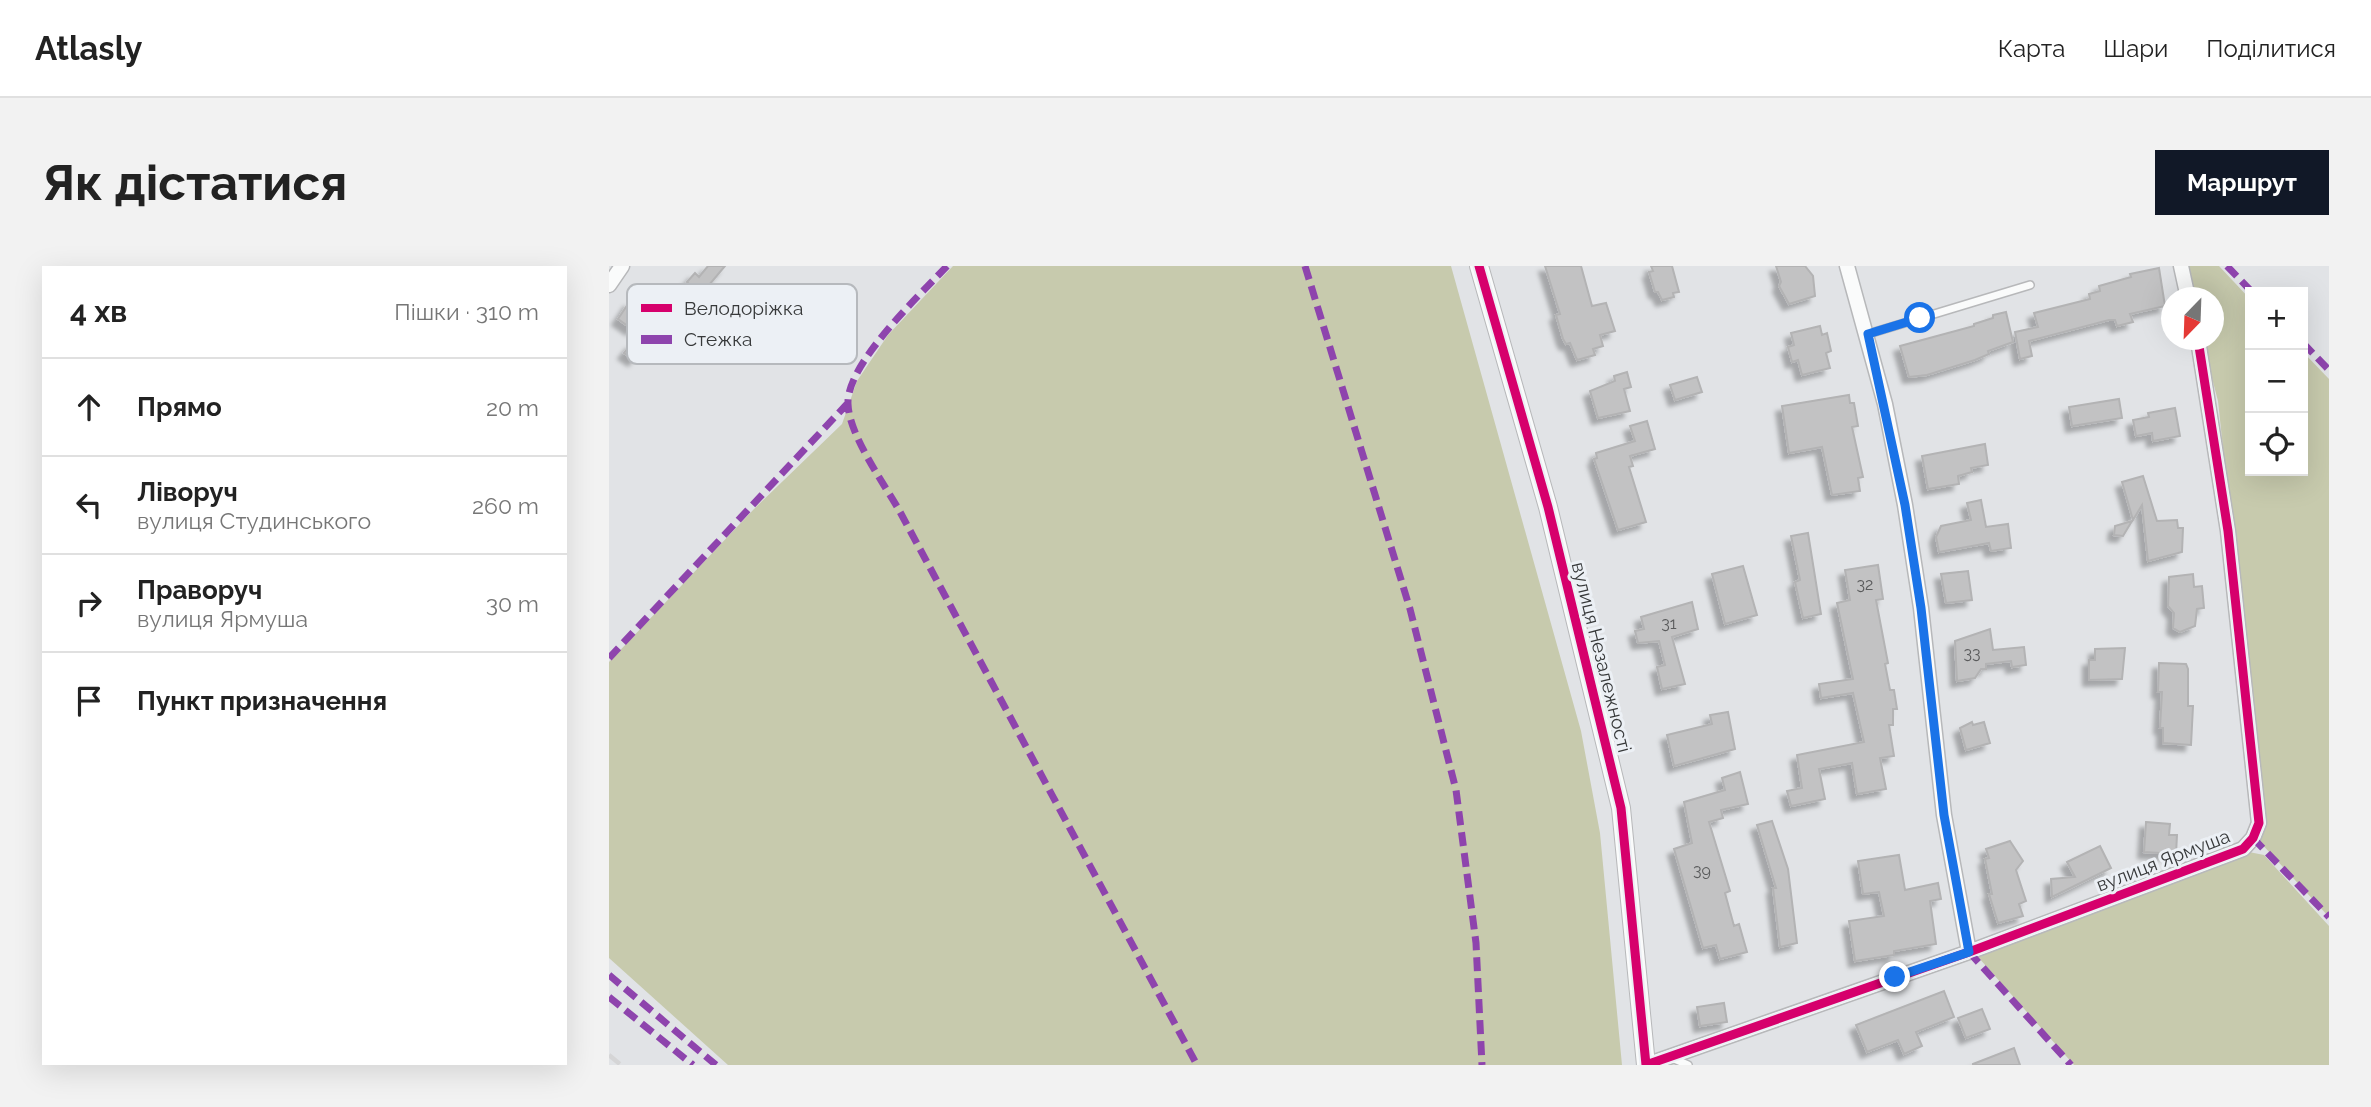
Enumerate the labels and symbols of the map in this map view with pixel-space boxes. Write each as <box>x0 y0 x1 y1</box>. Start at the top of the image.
legend <box>627 284 857 364</box>
north arrow <box>2161 287 2224 350</box>
text: Велодоріжка <box>684 297 803 319</box>
route start <box>1904 302 1935 333</box>
text: Стежка <box>684 328 752 350</box>
street label: вулиця Незалежності <box>1568 560 1636 754</box>
house number: 32 <box>1857 575 1873 594</box>
house number: 31 <box>1661 614 1677 633</box>
house number: 33 <box>1963 644 1981 663</box>
street label: вулиця Ярмуша <box>2093 824 2233 896</box>
house number: 39 <box>1693 861 1711 880</box>
route end <box>1879 961 1910 992</box>

